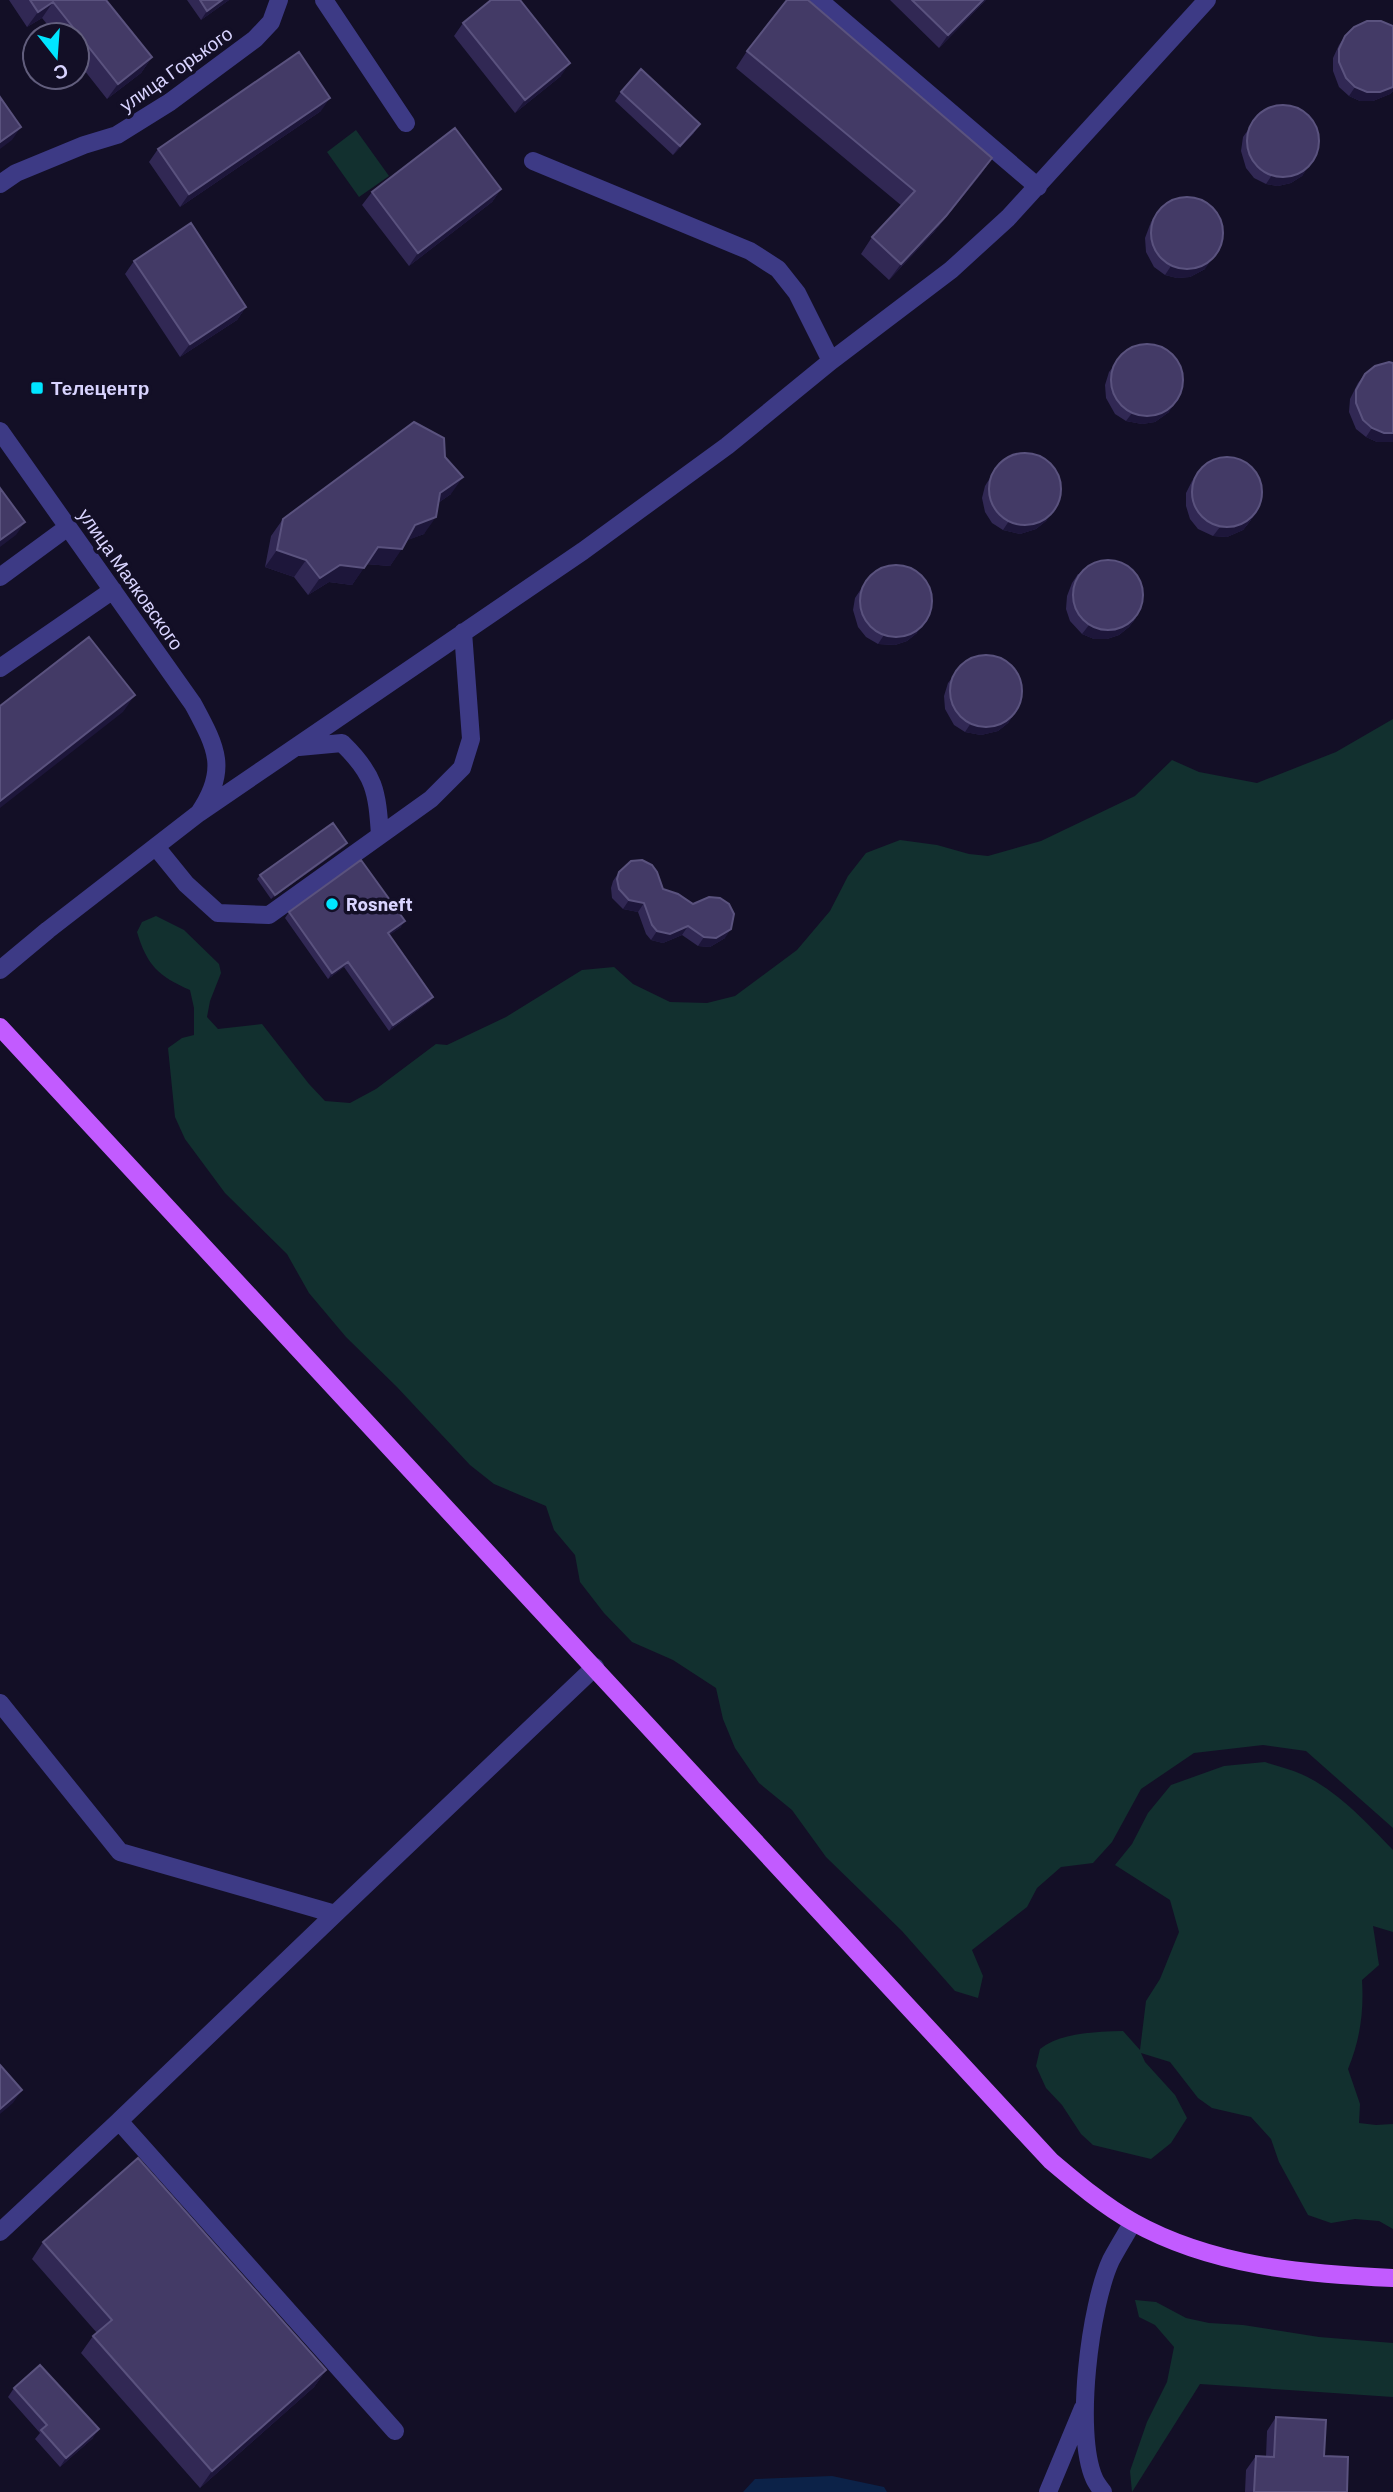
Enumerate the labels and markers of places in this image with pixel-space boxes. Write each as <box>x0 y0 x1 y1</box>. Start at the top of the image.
place label: Телецентр <box>51 376 149 399</box>
marker: Телецентр <box>29 380 45 396</box>
place label: Rosneft <box>346 892 413 915</box>
marker: Rosneft <box>324 896 340 912</box>

